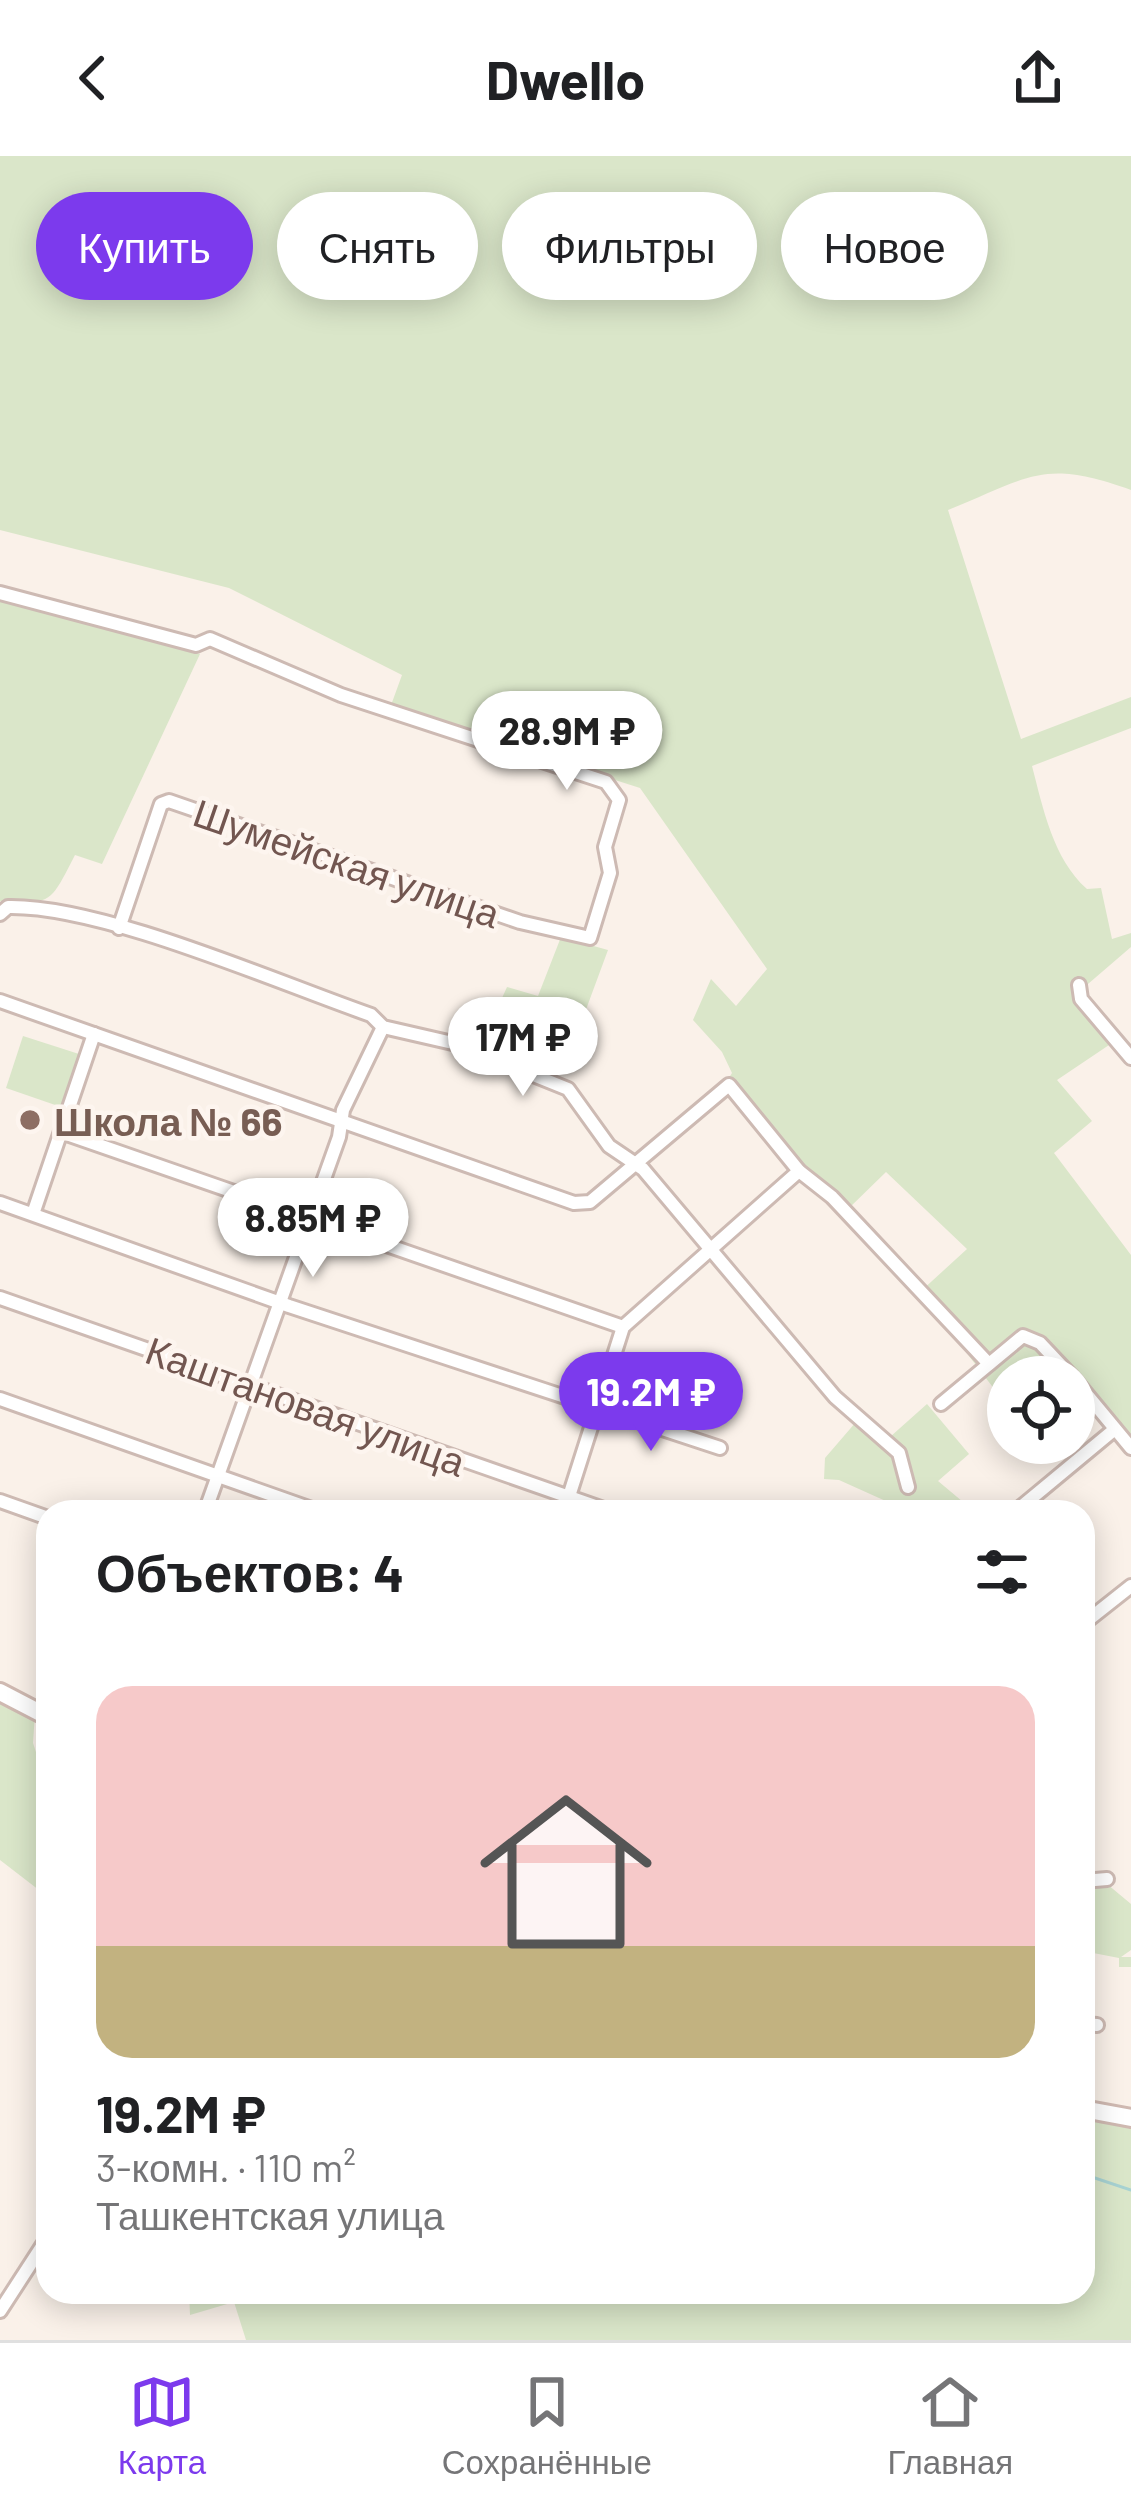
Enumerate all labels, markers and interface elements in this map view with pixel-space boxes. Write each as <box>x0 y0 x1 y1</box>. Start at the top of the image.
icon: back <box>60 45 126 111</box>
icon: share <box>1005 45 1071 111</box>
text: Dwello <box>486 46 645 111</box>
chip: Купить <box>36 192 253 300</box>
chip: Снять <box>277 192 478 300</box>
chip: Фильтры <box>502 192 757 300</box>
chip: Новое <box>781 192 988 300</box>
pin: 28.9M ₽ <box>456 691 678 793</box>
text: 28.9M ₽ <box>498 706 636 753</box>
street label: Шумейская улица <box>188 788 506 936</box>
pin: 17M ₽ <box>439 997 607 1099</box>
text: 17M ₽ <box>475 1012 571 1059</box>
place label: Школа № 66 <box>54 1097 282 1144</box>
marker: Школа № 66 <box>17 1107 43 1133</box>
pin: 8.85M ₽ <box>202 1178 424 1280</box>
text: 8.85M ₽ <box>245 1193 381 1240</box>
street label: Каштановая улица <box>140 1325 472 1485</box>
pin: 19.2M ₽ <box>540 1352 762 1454</box>
map controls <box>987 1356 1095 1464</box>
button: locate <box>987 1356 1095 1464</box>
text: 19.2M ₽ <box>586 1367 716 1414</box>
icon: filters <box>969 1539 1035 1605</box>
text: Объектов: 4 <box>96 1541 404 1602</box>
icon: home <box>458 1764 674 1980</box>
text: 19.2M ₽ <box>96 2082 266 2143</box>
text: 3-комн. · 110 m² <box>96 2143 356 2190</box>
text: Ташкентская улица <box>96 2191 444 2238</box>
tab: Карта <box>118 2369 206 2482</box>
tab: Сохранённые <box>442 2369 652 2482</box>
tab: Главная <box>888 2369 1013 2482</box>

